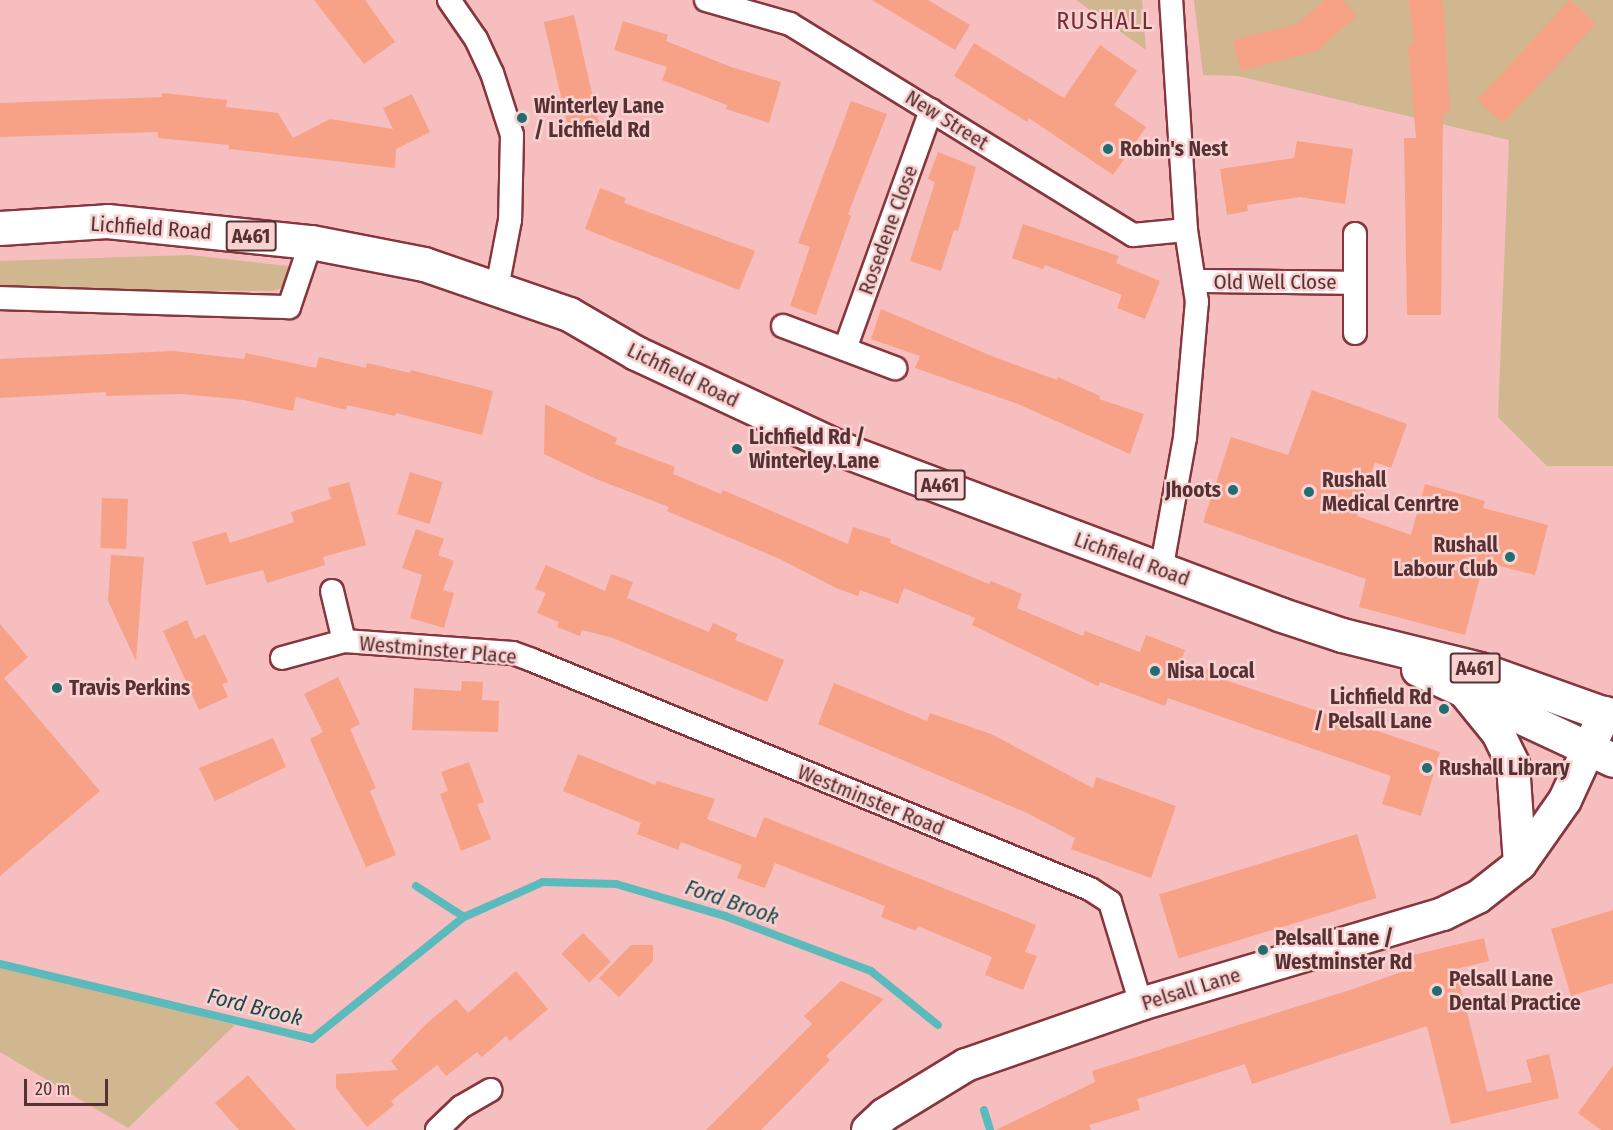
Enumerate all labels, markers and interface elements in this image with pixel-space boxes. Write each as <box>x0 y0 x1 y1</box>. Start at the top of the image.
district label: RUSHALL <box>1056 8 1154 36</box>
street label: New Street <box>901 85 993 155</box>
place label: Winterley Lane / Lichfield Rd <box>534 93 664 143</box>
marker: Winterley Lane / Lichfield Rd <box>515 111 529 125</box>
place label: Robin's Nest <box>1120 136 1228 162</box>
marker: Robin's Nest <box>1101 142 1115 156</box>
street label: Rosedene Close <box>853 162 923 298</box>
street label: Lichfield Road <box>90 211 212 245</box>
road number: A461 <box>226 219 276 253</box>
street label: Old Well Close <box>1213 269 1337 295</box>
street label: Lichfield Road <box>623 337 743 413</box>
place label: Lichfield Rd / Winterley Lane <box>749 424 879 474</box>
marker: Lichfield Rd / Winterley Lane <box>730 442 744 456</box>
place label: Rushall Medical Cenrtre <box>1322 467 1459 517</box>
road number: A461 <box>914 468 966 502</box>
place label: Jhoots <box>1165 477 1221 503</box>
marker: Jhoots <box>1226 483 1240 497</box>
marker: Rushall Medical Cenrtre <box>1300 483 1318 501</box>
street label: Lichfield Road <box>1071 526 1193 592</box>
place label: Rushall Labour Club <box>1394 532 1498 582</box>
marker: Rushall Labour Club <box>1503 550 1517 564</box>
street label: Westminster Place <box>358 631 518 669</box>
road number: A461 <box>1450 651 1500 685</box>
place label: Nisa Local <box>1167 658 1254 684</box>
marker: Nisa Local <box>1148 664 1162 678</box>
place label: Travis Perkins <box>69 675 190 701</box>
marker: Travis Perkins <box>50 681 64 695</box>
place label: Lichfield Rd / Pelsall Lane <box>1314 684 1432 734</box>
marker: Lichfield Rd / Pelsall Lane <box>1437 702 1451 716</box>
place label: Rushall Library <box>1439 755 1570 781</box>
street label: Westminster Road <box>794 759 948 841</box>
marker: Rushall Library <box>1420 761 1434 775</box>
water label: Ford Brook <box>682 874 782 930</box>
place label: Pelsall Lane / Westminster Rd <box>1275 925 1413 975</box>
marker: Pelsall Lane / Westminster Rd <box>1256 943 1270 957</box>
street label: Pelsall Lane <box>1139 962 1243 1016</box>
place label: Pelsall Lane Dental Practice <box>1449 966 1581 1016</box>
water label: Ford Brook <box>205 982 305 1032</box>
marker: Pelsall Lane Dental Practice <box>1430 984 1444 998</box>
scale bar <box>27 1067 111 1105</box>
text: 20 m <box>35 1078 70 1100</box>

